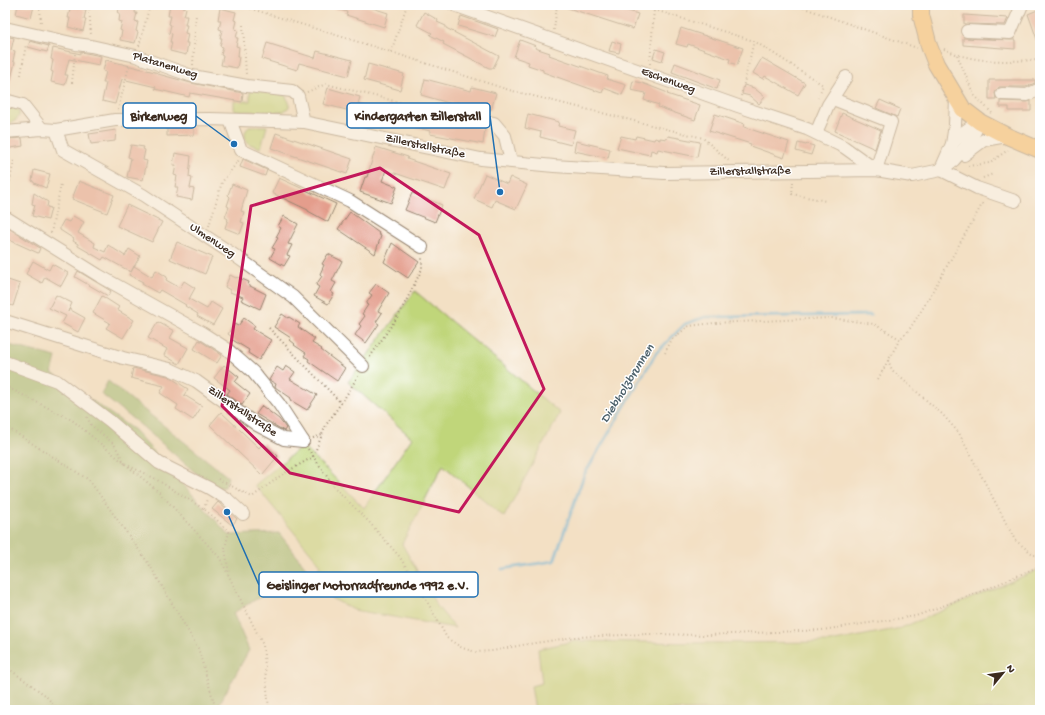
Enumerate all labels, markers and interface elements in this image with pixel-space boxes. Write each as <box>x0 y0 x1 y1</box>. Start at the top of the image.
street label: Platanenweg <box>130 49 199 83</box>
street label: Eschenweg <box>639 65 697 97</box>
callout: Birkenweg <box>123 103 196 128</box>
callout: Kindergarten Zillerstall <box>347 103 490 128</box>
text: Birkenweg <box>130 110 188 125</box>
text: Kindergarten Zillerstall <box>354 110 482 125</box>
street label: Zillerstallstraße <box>384 132 467 162</box>
street label: Zillerstallstraße <box>709 164 791 180</box>
street label: Ulmenweg <box>186 221 238 262</box>
water label: Diebholzbrunnen <box>598 341 659 426</box>
street label: Zillerstallstraße <box>204 384 280 441</box>
callout: Geislinger Motorradfreunde 1992 e.V. <box>259 572 478 597</box>
text: Geislinger Motorradfreunde 1992 e.V. <box>267 578 469 594</box>
north arrow <box>983 653 1023 693</box>
text: N <box>1003 663 1017 675</box>

